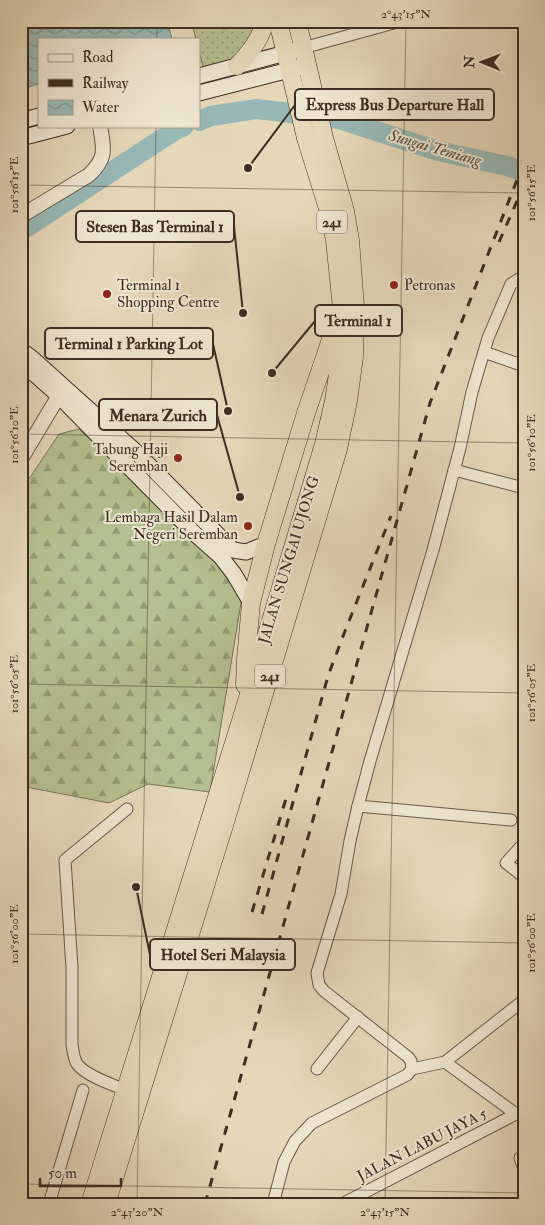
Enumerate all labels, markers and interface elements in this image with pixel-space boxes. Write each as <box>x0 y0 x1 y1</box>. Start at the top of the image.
text: 2°43'15"N <box>381 7 431 22</box>
legend <box>38 38 200 128</box>
north arrow <box>458 38 508 88</box>
text: Road <box>82 48 114 67</box>
text: N <box>461 55 478 69</box>
text: Railway <box>82 74 129 93</box>
callout: Express Bus Departure Hall <box>295 89 494 120</box>
text: Express Bus Departure Hall <box>306 95 485 116</box>
text: Water <box>81 98 119 117</box>
water label: Sungai Temiang <box>386 125 485 171</box>
text: 101°56'15"E <box>7 156 22 213</box>
text: 101°56'15"E <box>524 164 539 221</box>
road number: 241 <box>317 210 347 233</box>
callout: Stesen Bas Terminal 1 <box>76 211 234 242</box>
text: Stesen Bas Terminal 1 <box>86 217 224 237</box>
place label: Terminal 1 Shopping Centre <box>117 276 219 313</box>
place label: Petronas <box>404 276 455 295</box>
marker: Petronas <box>388 279 400 291</box>
marker: Terminal 1 Shopping Centre <box>101 288 113 300</box>
callout: Terminal 1 <box>315 305 402 336</box>
text: Terminal 1 <box>323 311 392 331</box>
callout: Terminal 1 Parking Lot <box>45 328 213 359</box>
text: Terminal 1 Parking Lot <box>54 334 204 355</box>
callout: Menara Zurich <box>99 399 217 430</box>
text: 101°56'10"E <box>7 406 22 464</box>
text: Menara Zurich <box>108 406 208 426</box>
text: 101°56'10"E <box>524 414 539 472</box>
place label: Tabung Haji Seremban <box>93 440 168 476</box>
marker: Tabung Haji Seremban <box>172 452 184 464</box>
street label: JALAN SUNGAI UJONG <box>254 473 325 648</box>
place label: Lembaga Hasil Dalam Negeri Seremban <box>104 508 238 544</box>
marker: Lembaga Hasil Dalam Negeri Seremban <box>242 520 254 532</box>
text: 101°56'05"E <box>7 654 22 713</box>
text: 101°56'05"E <box>524 663 539 722</box>
road number: 241 <box>255 664 285 688</box>
text: 101°56'00"E <box>7 904 22 964</box>
text: 101°56'00"E <box>524 913 539 973</box>
callout: Hotel Seri Malaysia <box>150 939 295 970</box>
text: Hotel Seri Malaysia <box>161 945 286 966</box>
street label: JALAN LABU JAYA 5 <box>353 1104 491 1187</box>
scale bar <box>40 1155 121 1187</box>
text: 50 m <box>48 1164 77 1183</box>
text: 2°43'20"N <box>111 1205 164 1220</box>
text: 2°43'15"N <box>360 1205 410 1220</box>

